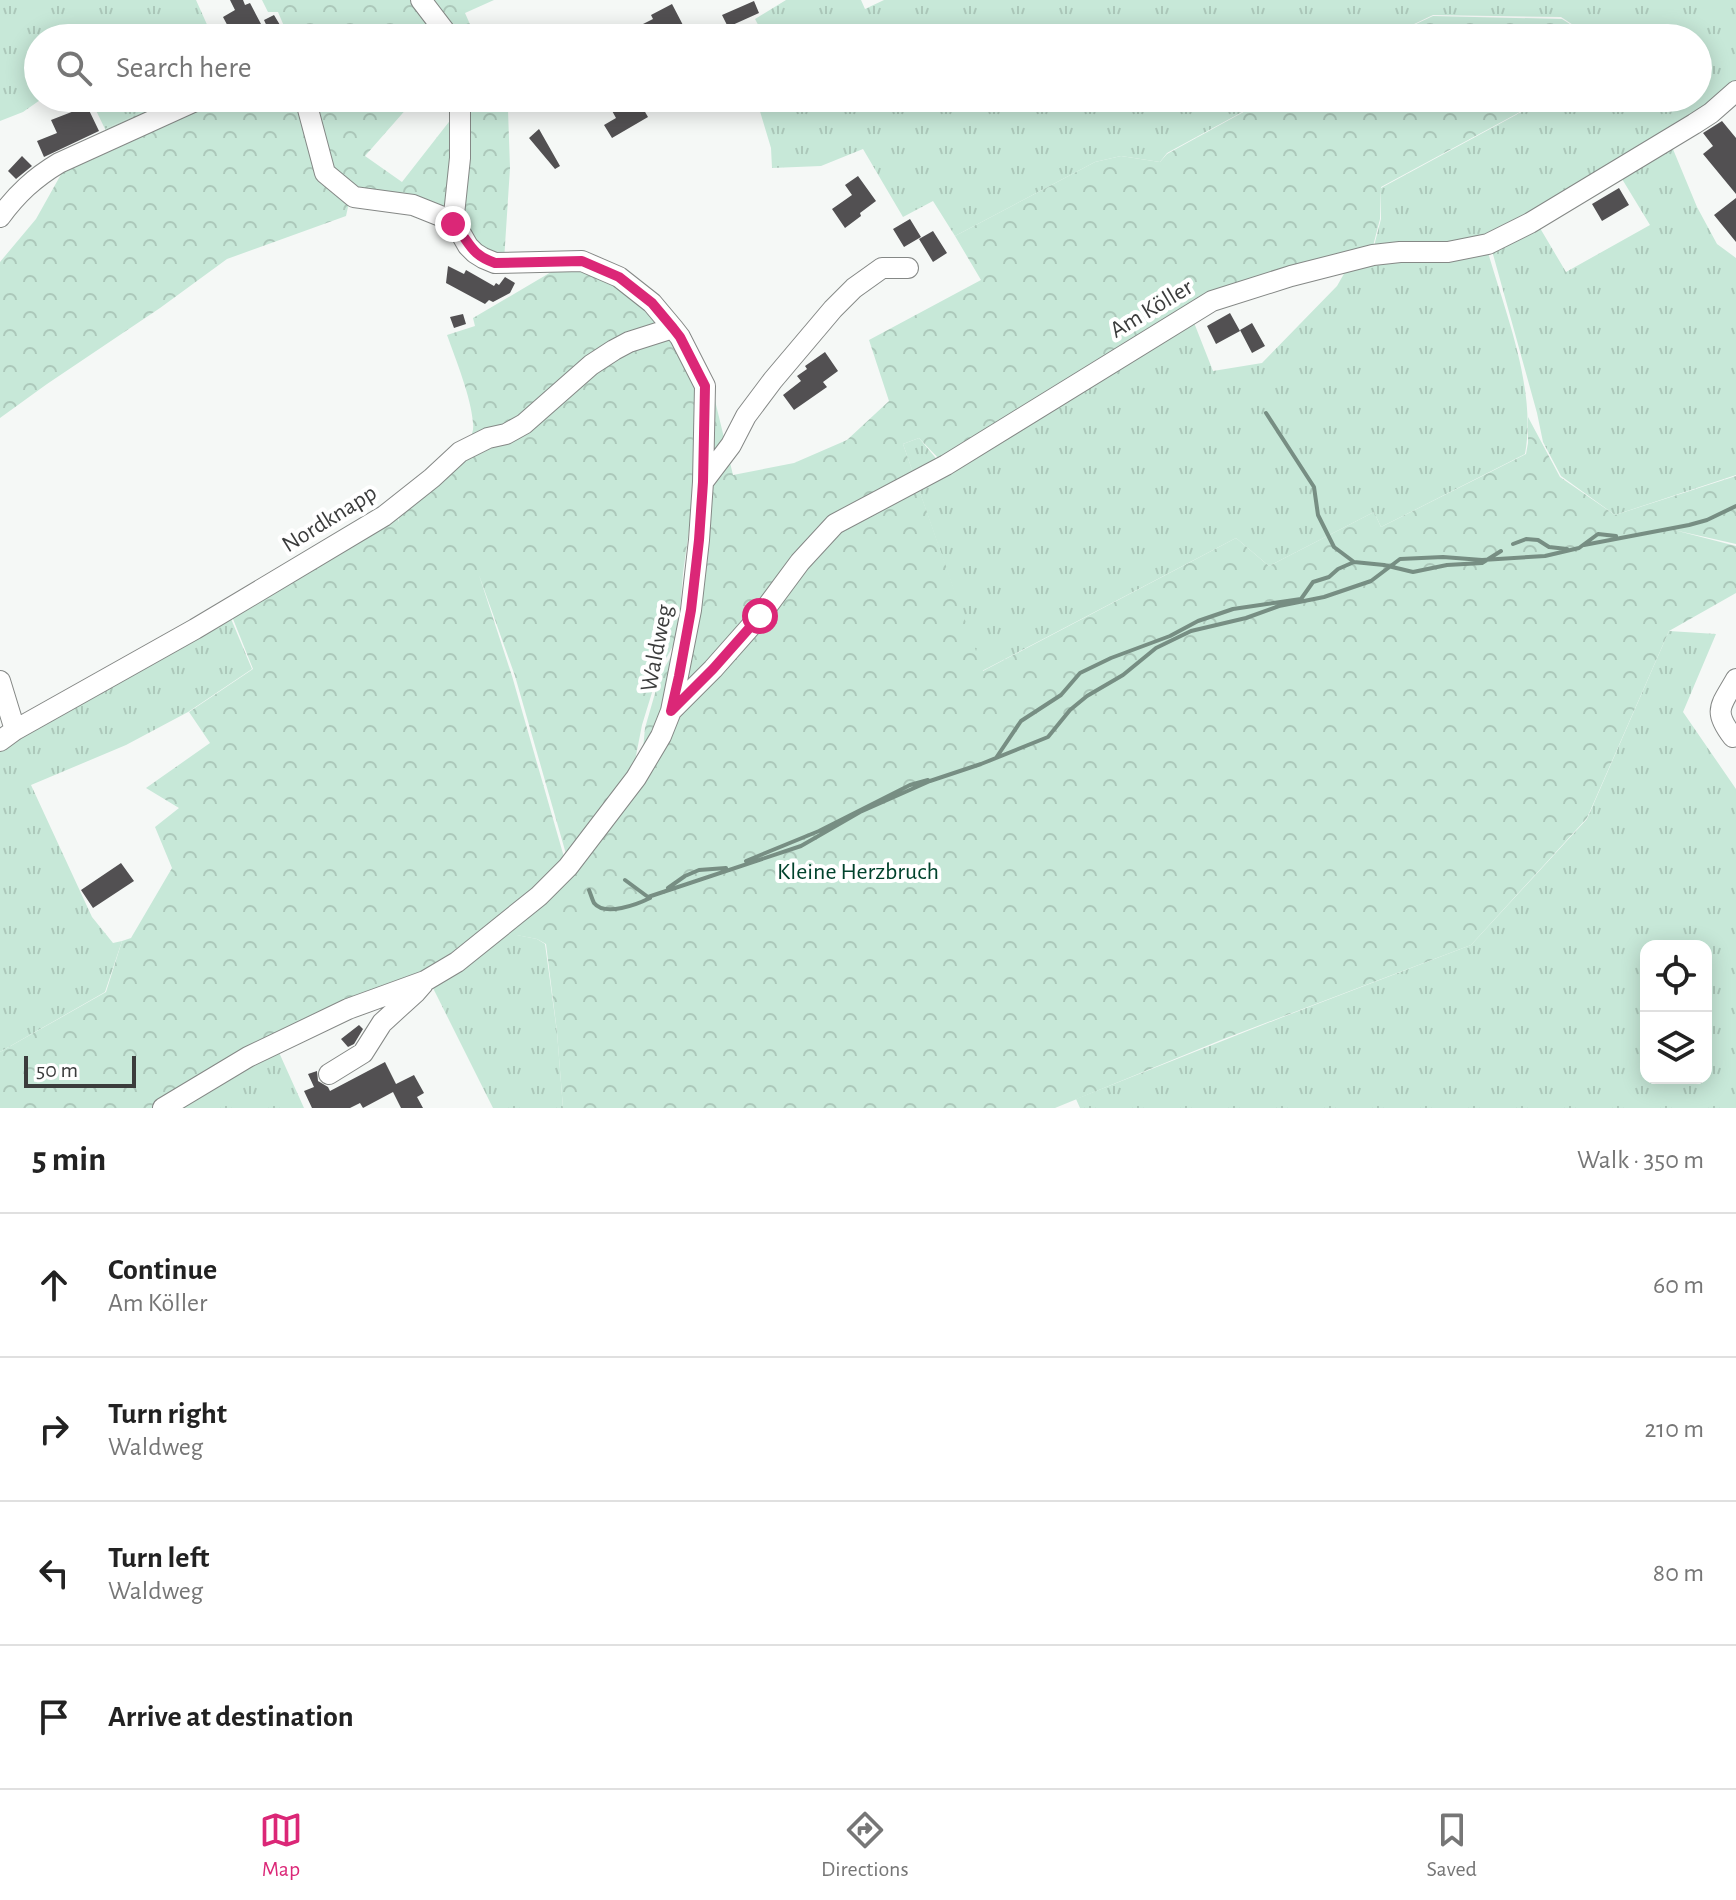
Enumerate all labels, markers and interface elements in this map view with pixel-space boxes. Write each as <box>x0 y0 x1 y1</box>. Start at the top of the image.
search box <box>24 24 1712 112</box>
icon: search <box>52 46 96 90</box>
text: Search here <box>116 53 252 83</box>
route end <box>435 206 471 242</box>
street label: Am Köller <box>1106 275 1197 343</box>
street label: Nordknapp <box>278 480 381 557</box>
route start <box>742 598 778 634</box>
street label: Waldweg <box>637 602 677 694</box>
park label: Kleine Herzbruch <box>777 860 939 884</box>
map controls <box>1640 940 1712 1084</box>
button: locate <box>1640 940 1712 1012</box>
button: layers <box>1640 1012 1712 1084</box>
scale bar <box>24 1052 136 1088</box>
text: 50 m <box>36 1059 78 1081</box>
text: 5 min <box>32 1143 106 1177</box>
text: Walk · 350 m <box>1577 1147 1704 1173</box>
text: Continue <box>108 1255 217 1285</box>
icon: ahead <box>32 1263 76 1307</box>
text: 60 m <box>1653 1272 1704 1298</box>
text: Am Köller <box>108 1290 207 1316</box>
text: Turn right <box>108 1399 227 1429</box>
icon: right <box>32 1407 76 1451</box>
text: 210 m <box>1644 1416 1704 1442</box>
text: Waldweg <box>108 1434 203 1460</box>
text: Turn left <box>108 1543 209 1573</box>
icon: left <box>32 1551 76 1595</box>
text: 80 m <box>1653 1560 1704 1586</box>
text: Waldweg <box>108 1578 203 1604</box>
icon: arrive <box>32 1695 76 1739</box>
text: Arrive at destination <box>108 1702 354 1732</box>
tab: Map <box>259 1808 303 1882</box>
tab: Directions <box>821 1808 909 1882</box>
tab: Saved <box>1427 1808 1477 1882</box>

